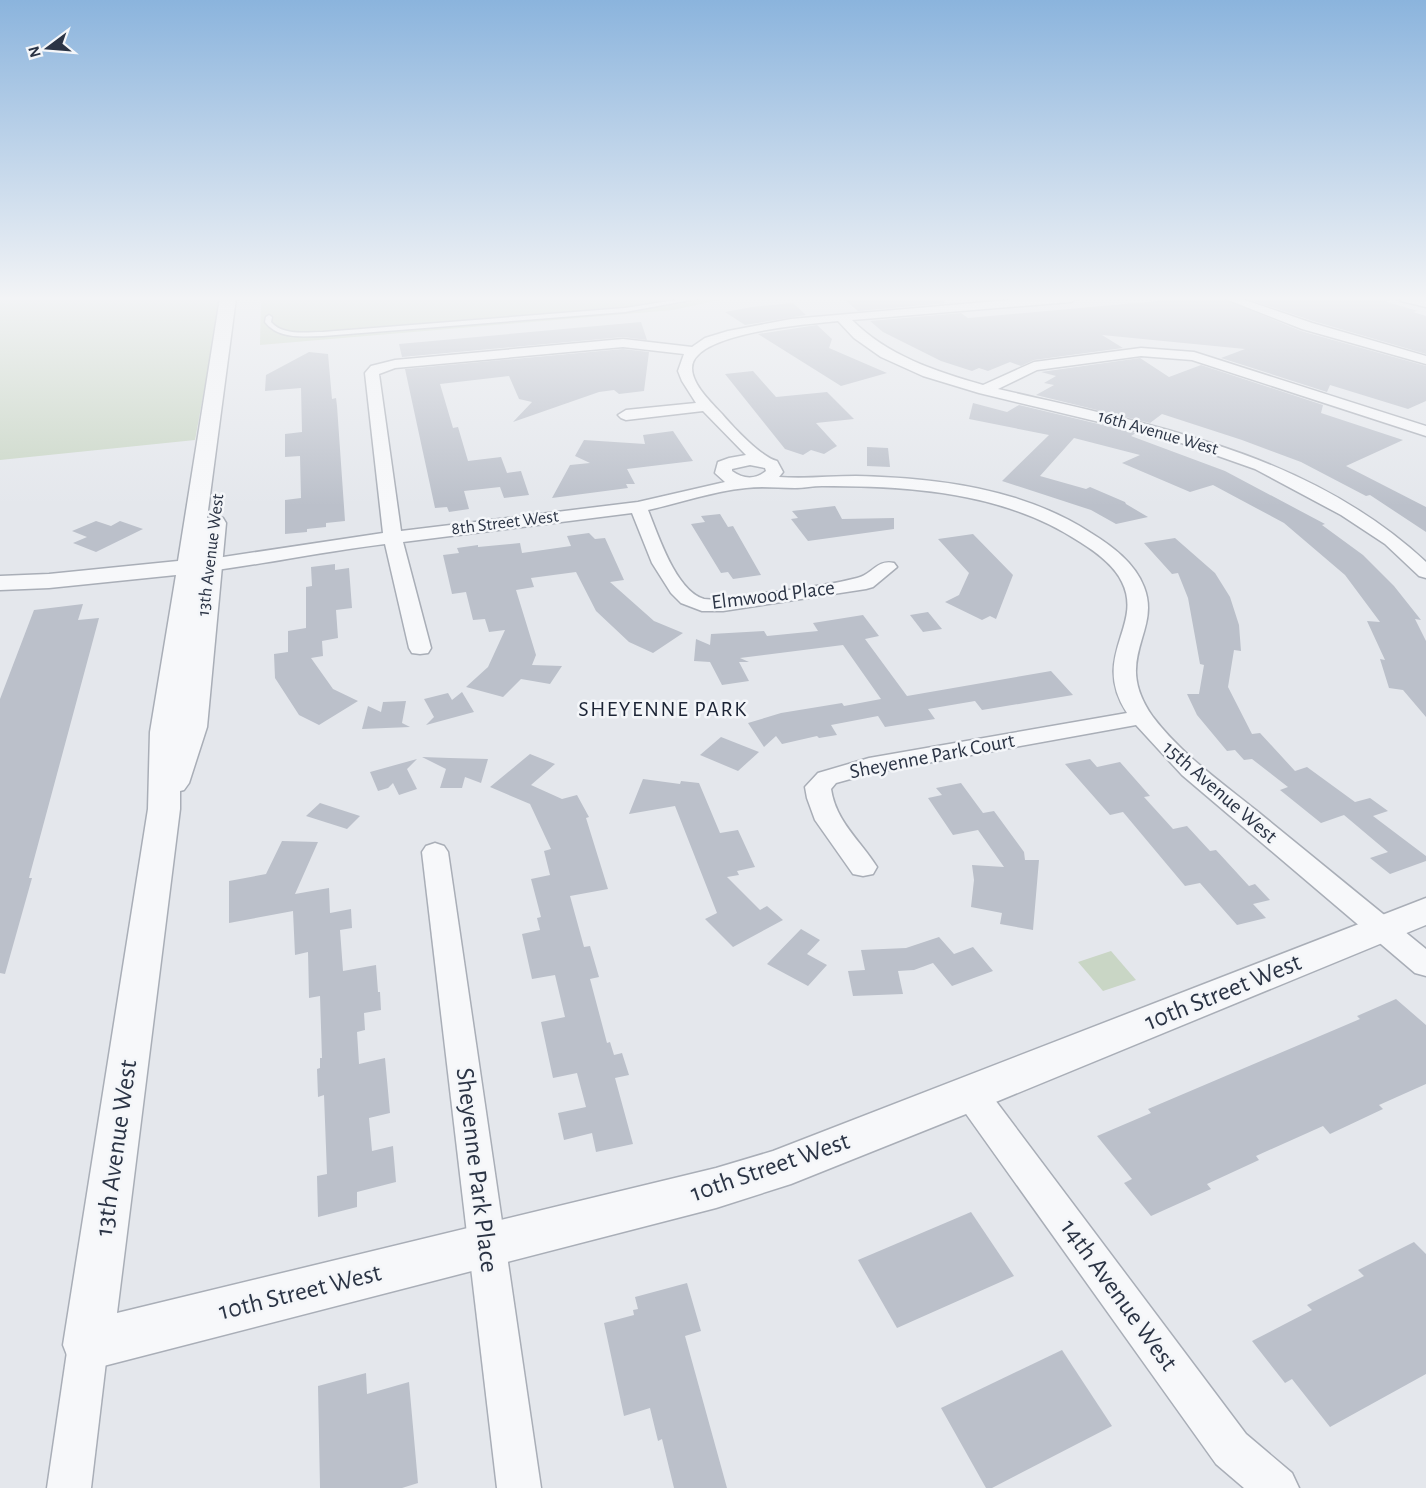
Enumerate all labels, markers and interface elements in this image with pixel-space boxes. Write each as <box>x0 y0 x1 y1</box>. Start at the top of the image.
north arrow <box>18 18 78 78</box>
text: N <box>25 44 44 59</box>
street label: 16th Avenue West <box>1096 407 1220 459</box>
street label: 13th Avenue West <box>195 493 227 617</box>
street label: 8th Street West <box>450 507 560 539</box>
street label: Elmwood Place <box>710 577 836 613</box>
district label: SHEYENNE PARK <box>578 698 748 720</box>
street label: Sheyenne Park Court <box>848 730 1017 782</box>
street label: 15th Avenue West <box>1159 737 1281 847</box>
street label: 10th Street West <box>1141 949 1305 1035</box>
street label: 13th Avenue West <box>91 1058 141 1238</box>
street label: Sheyenne Park Place <box>452 1066 502 1274</box>
street label: 10th Street West <box>687 1128 853 1206</box>
street label: 14th Avenue West <box>1056 1215 1182 1375</box>
street label: 10th Street West <box>216 1259 384 1325</box>

